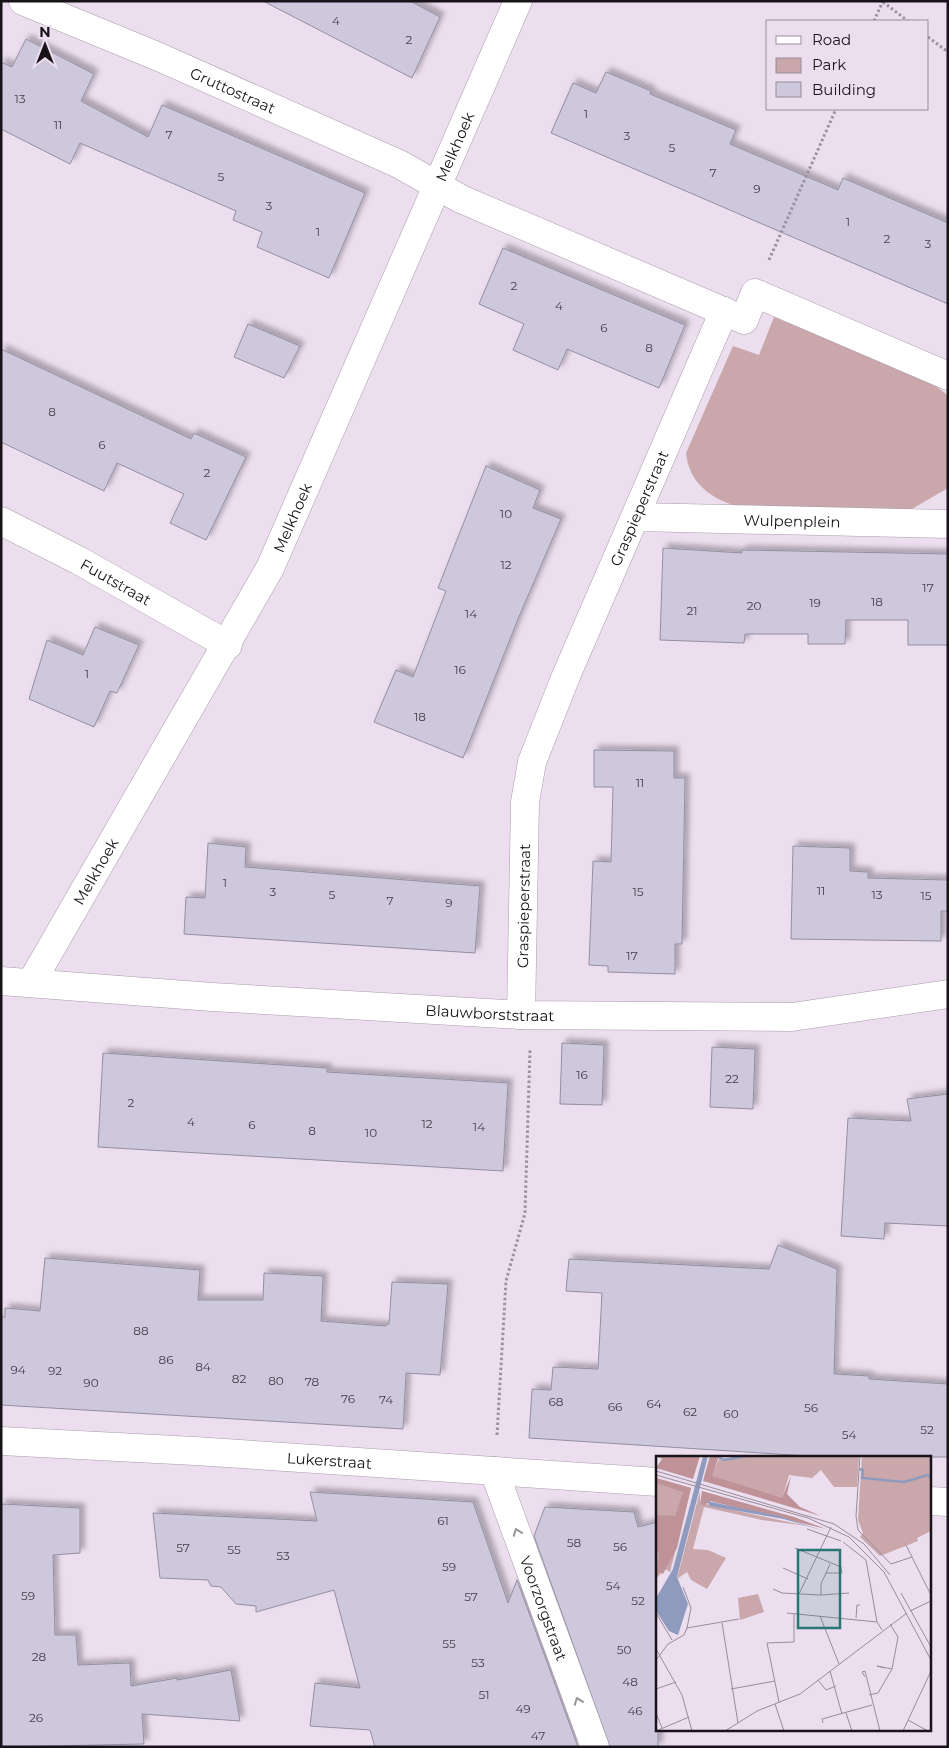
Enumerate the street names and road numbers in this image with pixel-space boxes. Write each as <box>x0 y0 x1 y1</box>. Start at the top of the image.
street label: Gruttostraat <box>187 63 279 117</box>
street label: Melkhoek <box>431 109 478 184</box>
street label: Graspieperstraat <box>605 447 672 569</box>
street label: Melkhoek <box>269 480 316 555</box>
street label: Wulpenplein <box>743 510 841 531</box>
street label: Fuutstraat <box>77 554 155 609</box>
street label: Melkhoek <box>69 834 122 908</box>
street label: Graspieperstraat <box>512 844 534 968</box>
street label: Blauwborststraat <box>425 1000 555 1025</box>
street label: Lukerstraat <box>286 1448 373 1472</box>
street label: Voorzorgstraat <box>516 1553 572 1663</box>

